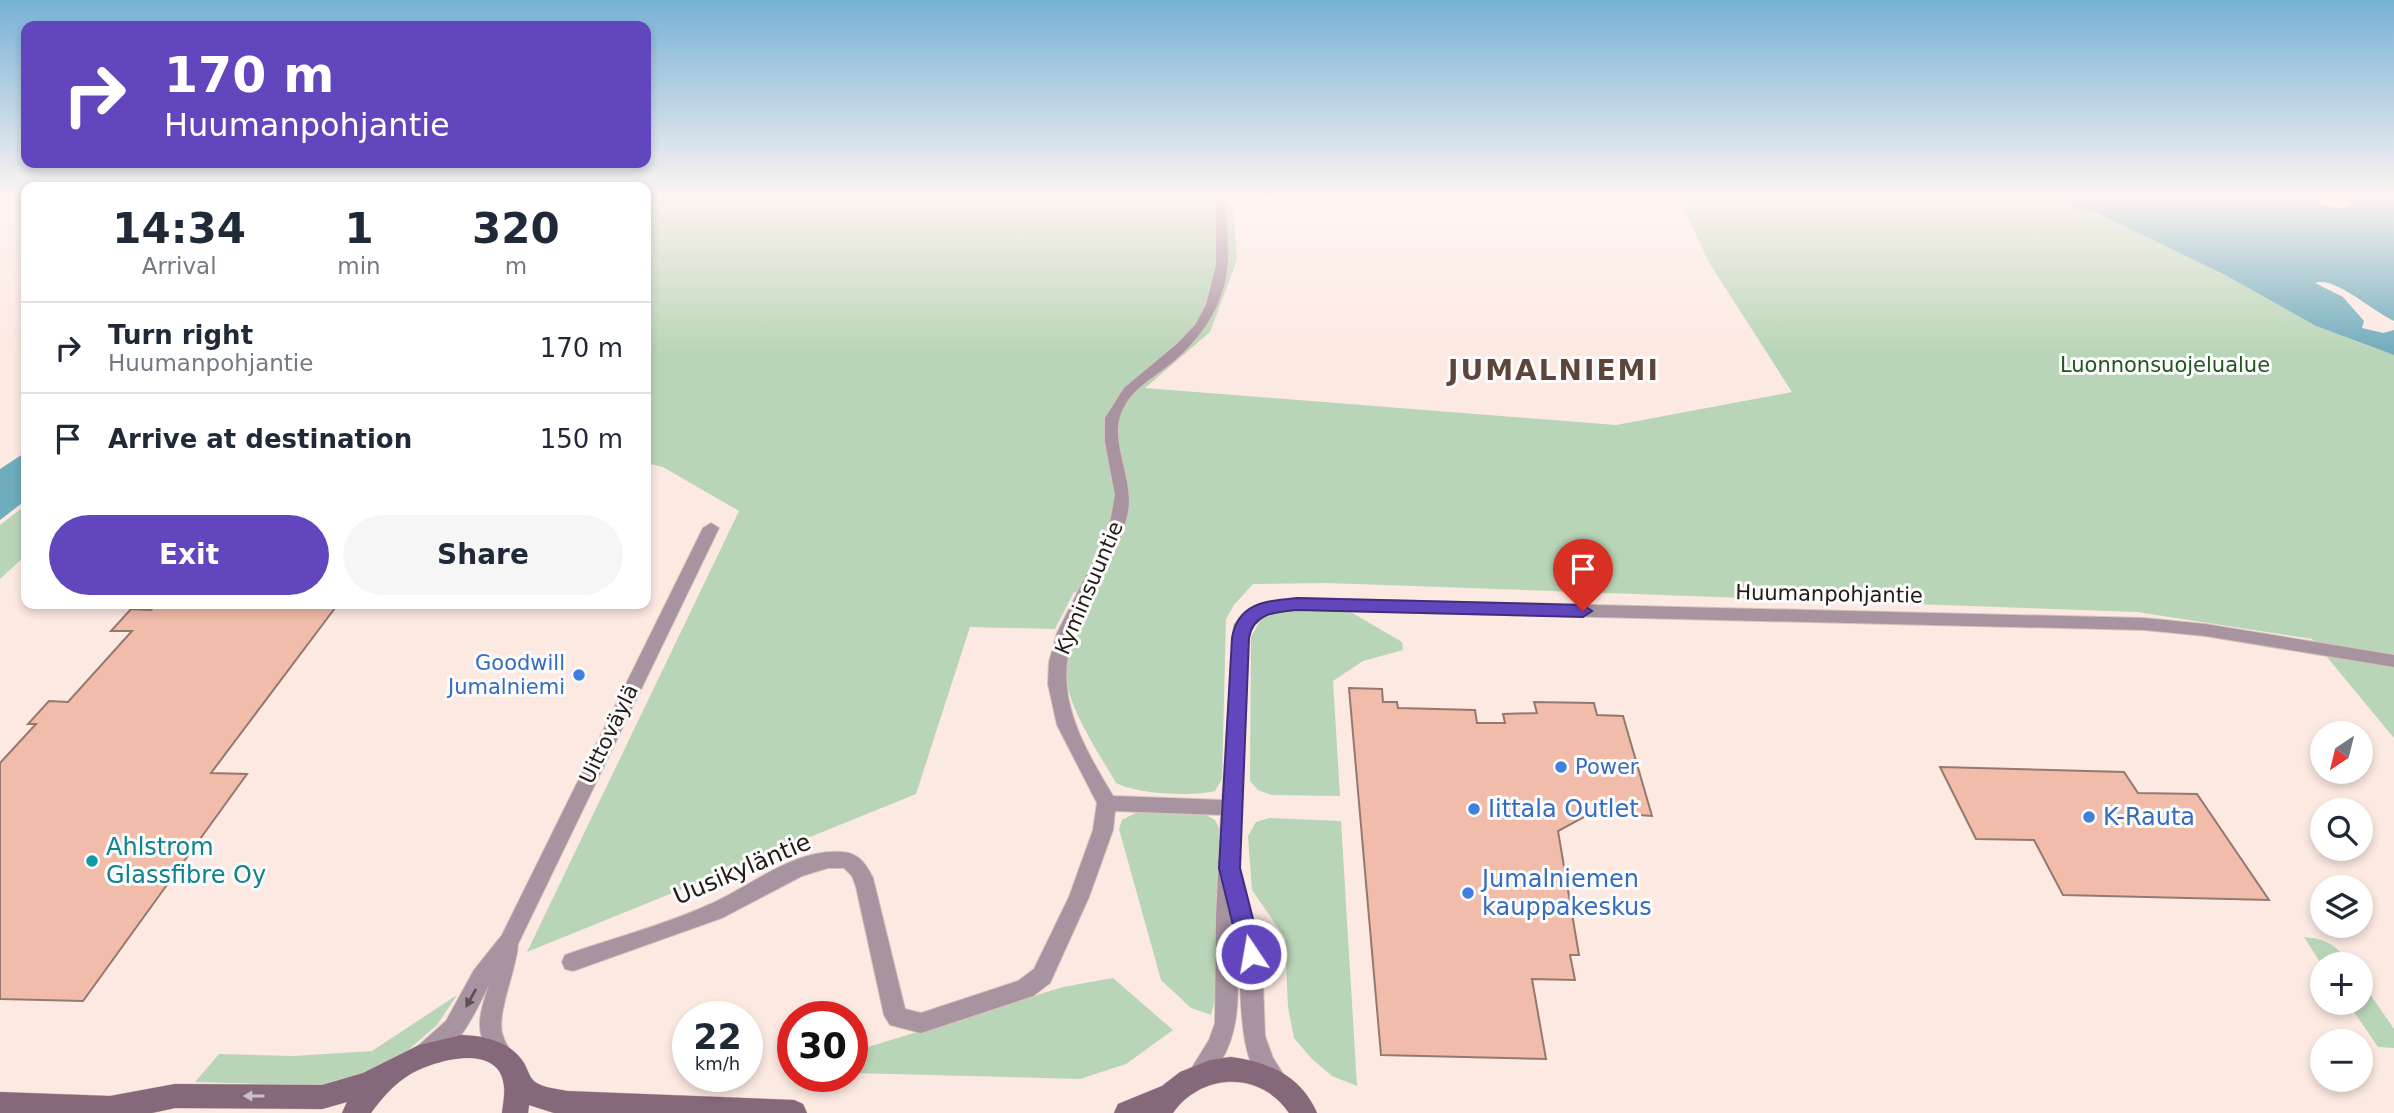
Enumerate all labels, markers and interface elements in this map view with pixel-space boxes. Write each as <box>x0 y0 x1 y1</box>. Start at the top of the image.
text: 170 m <box>164 47 334 104</box>
icon: right <box>49 49 140 140</box>
text: Huumanpohjantie <box>164 106 450 144</box>
text: 14:34 <box>112 204 246 253</box>
text: 1 <box>344 204 374 253</box>
text: 320 <box>472 204 560 253</box>
text: Arrival <box>142 253 217 279</box>
text: min <box>337 253 381 279</box>
text: m <box>505 253 527 279</box>
text: Turn right <box>108 320 253 350</box>
icon: right <box>49 329 87 367</box>
text: 170 m <box>540 333 623 363</box>
text: Huumanpohjantie <box>108 350 313 376</box>
park label: Luonnonsuojelualue <box>2060 353 2270 377</box>
district label: JUMALNIEMI <box>1446 354 1660 387</box>
icon: arrive <box>49 420 87 458</box>
text: Arrive at destination <box>108 424 412 454</box>
text: 150 m <box>540 424 623 454</box>
button: Exit <box>49 515 329 595</box>
button: Share <box>343 515 623 595</box>
street label: Kyminsuuntie <box>1050 518 1128 658</box>
pin <box>1553 539 1613 611</box>
icon: arrive <box>1564 550 1602 588</box>
street label: Huumanpohjantie <box>1735 580 1923 608</box>
place label: Goodwill Jumalniemi <box>446 651 565 699</box>
marker: Goodwill Jumalniemi <box>571 667 587 683</box>
street label: Uittoväylä <box>575 681 643 787</box>
north arrow <box>2310 721 2373 784</box>
map controls <box>2310 721 2373 1092</box>
place label: Power <box>1575 755 1639 779</box>
marker: Power <box>1553 759 1569 775</box>
place label: Iittala Outlet <box>1488 795 1639 823</box>
button: search <box>2310 798 2373 861</box>
marker: Iittala Outlet <box>1466 801 1482 817</box>
place label: K-Rauta <box>2103 803 2195 831</box>
marker: K-Rauta <box>2081 809 2097 825</box>
street label: Uusikyläntie <box>669 827 815 911</box>
place label: Ahlstrom Glassfibre Oy <box>106 833 266 889</box>
marker: Ahlstrom Glassfibre Oy <box>84 853 100 869</box>
place label: Jumalniemen kauppakeskus <box>1480 865 1652 921</box>
button: layers <box>2310 875 2373 938</box>
marker: Jumalniemen kauppakeskus <box>1460 885 1476 901</box>
position arrow <box>1214 917 1288 991</box>
button: + <box>2310 952 2373 1015</box>
one-way arrow <box>465 988 477 1007</box>
speed limit sign: 30 <box>777 1001 868 1092</box>
text: 22 <box>693 1017 742 1057</box>
button: − <box>2310 1029 2373 1092</box>
text: km/h <box>695 1053 740 1074</box>
one-way arrow <box>243 1090 265 1102</box>

